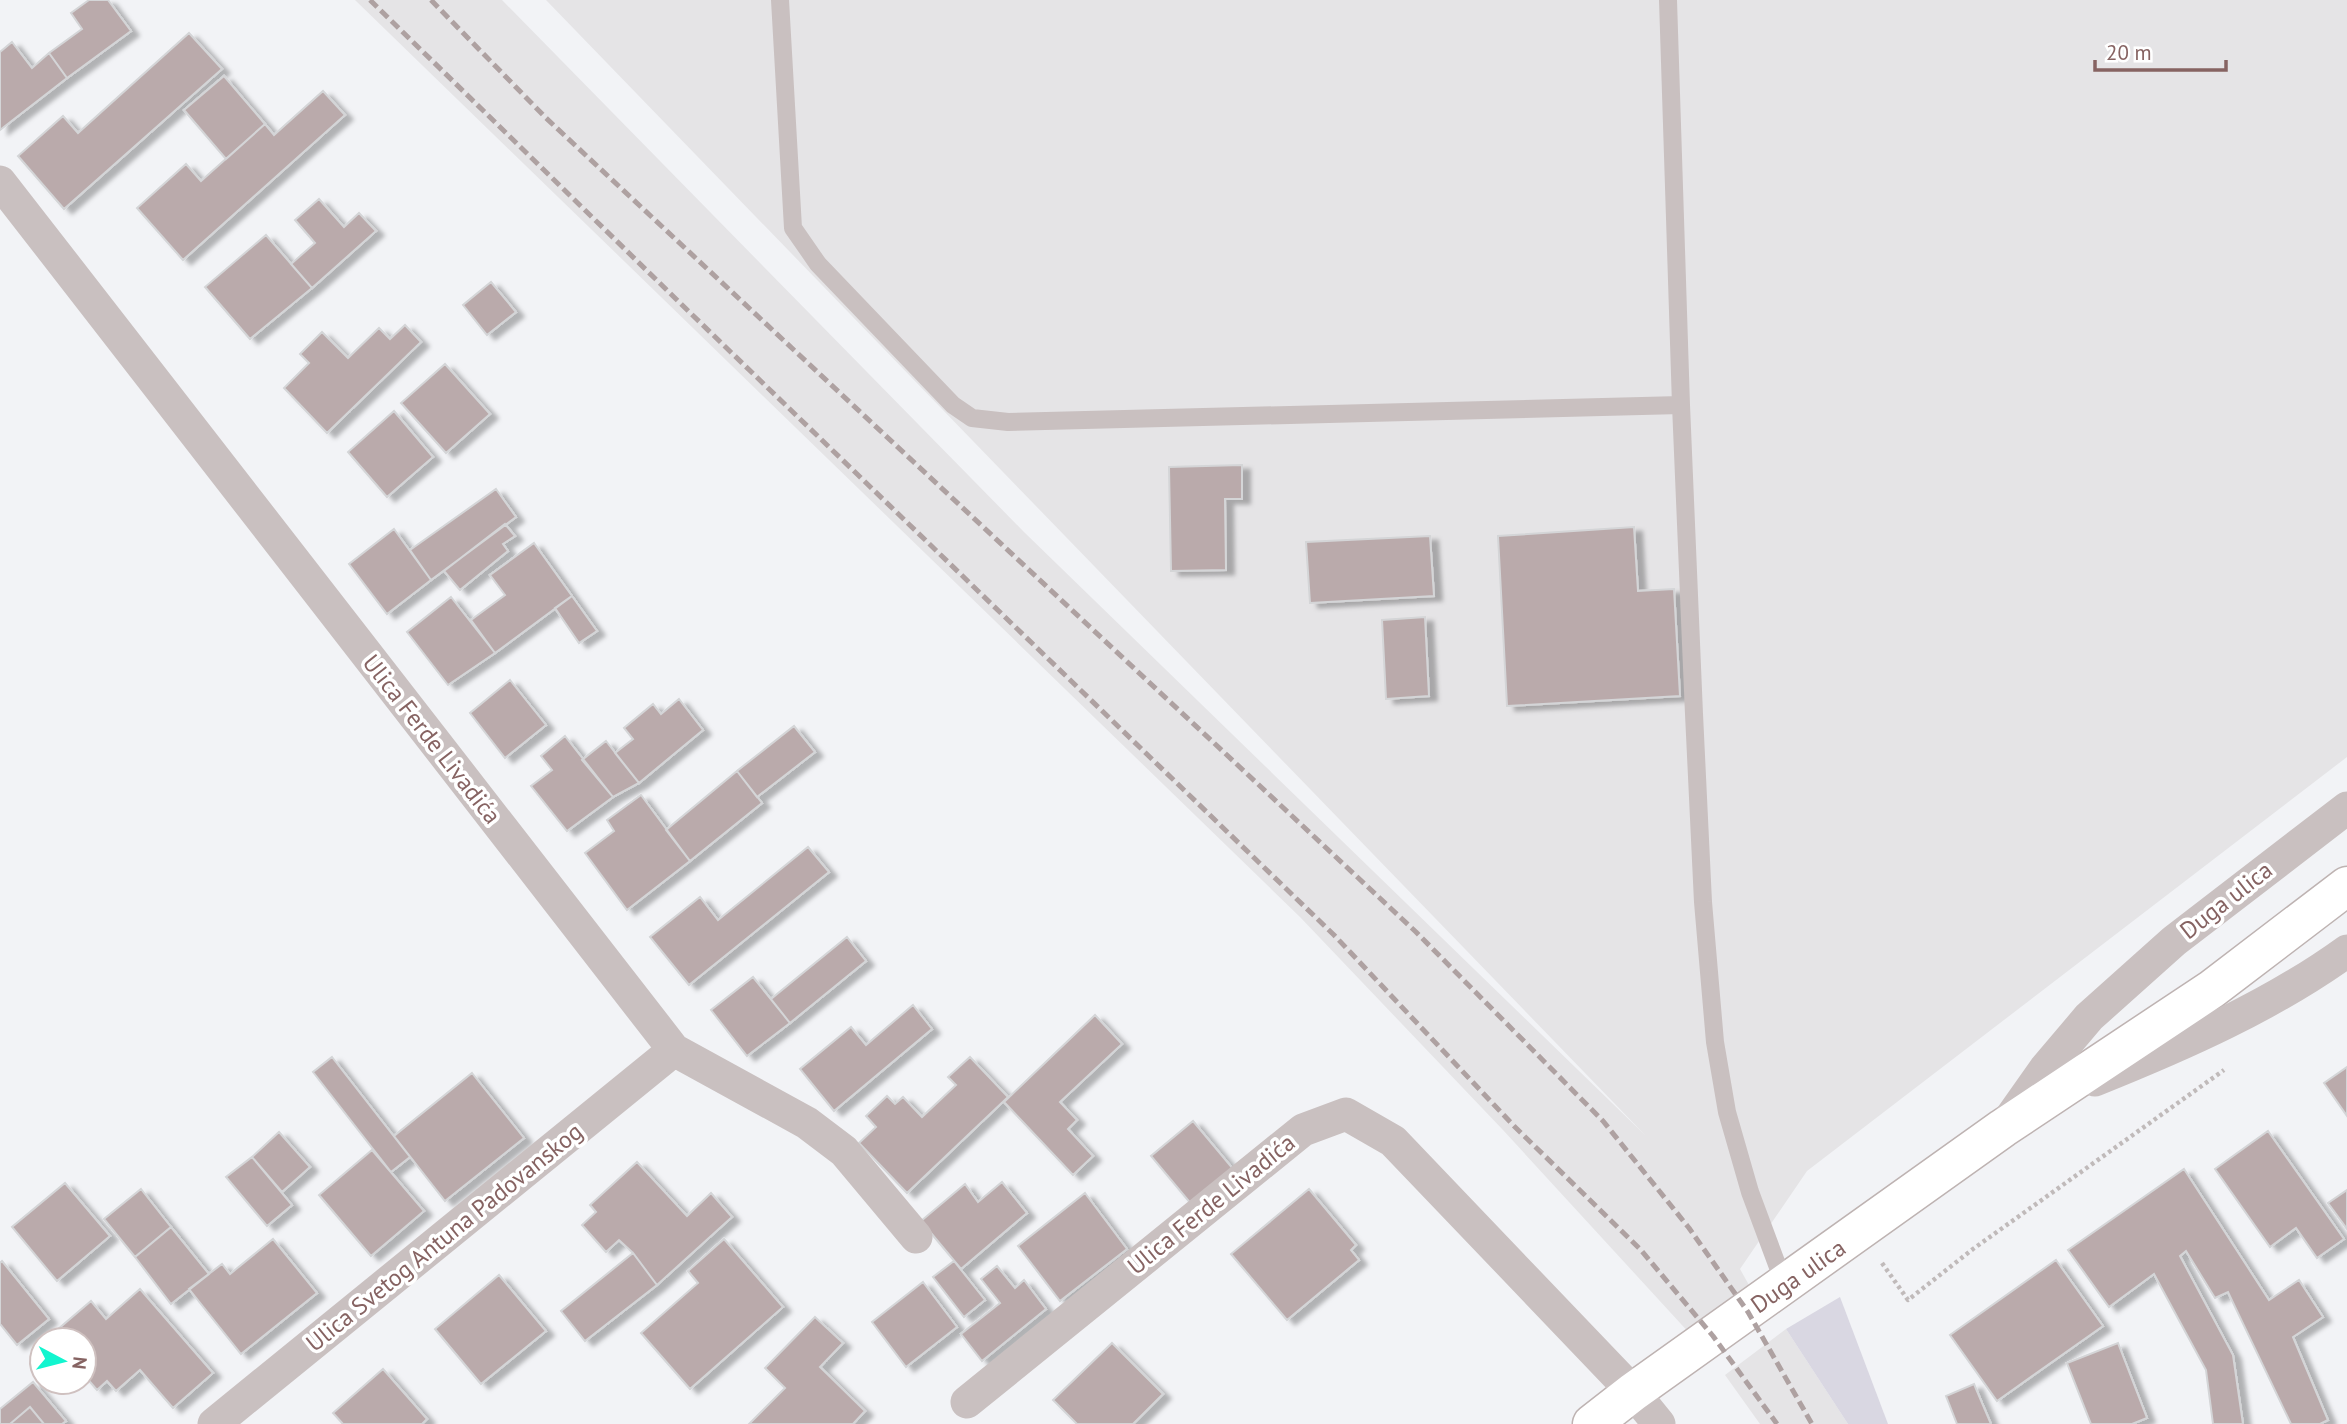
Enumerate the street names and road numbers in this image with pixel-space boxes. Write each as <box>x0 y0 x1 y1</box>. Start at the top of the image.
street label: Ulica Ferde Livadića <box>356 648 508 830</box>
street label: Duga ulica <box>2174 854 2278 946</box>
street label: Ulica Svetog Antuna Padovanskog <box>299 1116 589 1358</box>
street label: Ulica Ferde Livadića <box>1121 1127 1301 1281</box>
street label: Duga ulica <box>1744 1232 1852 1320</box>

